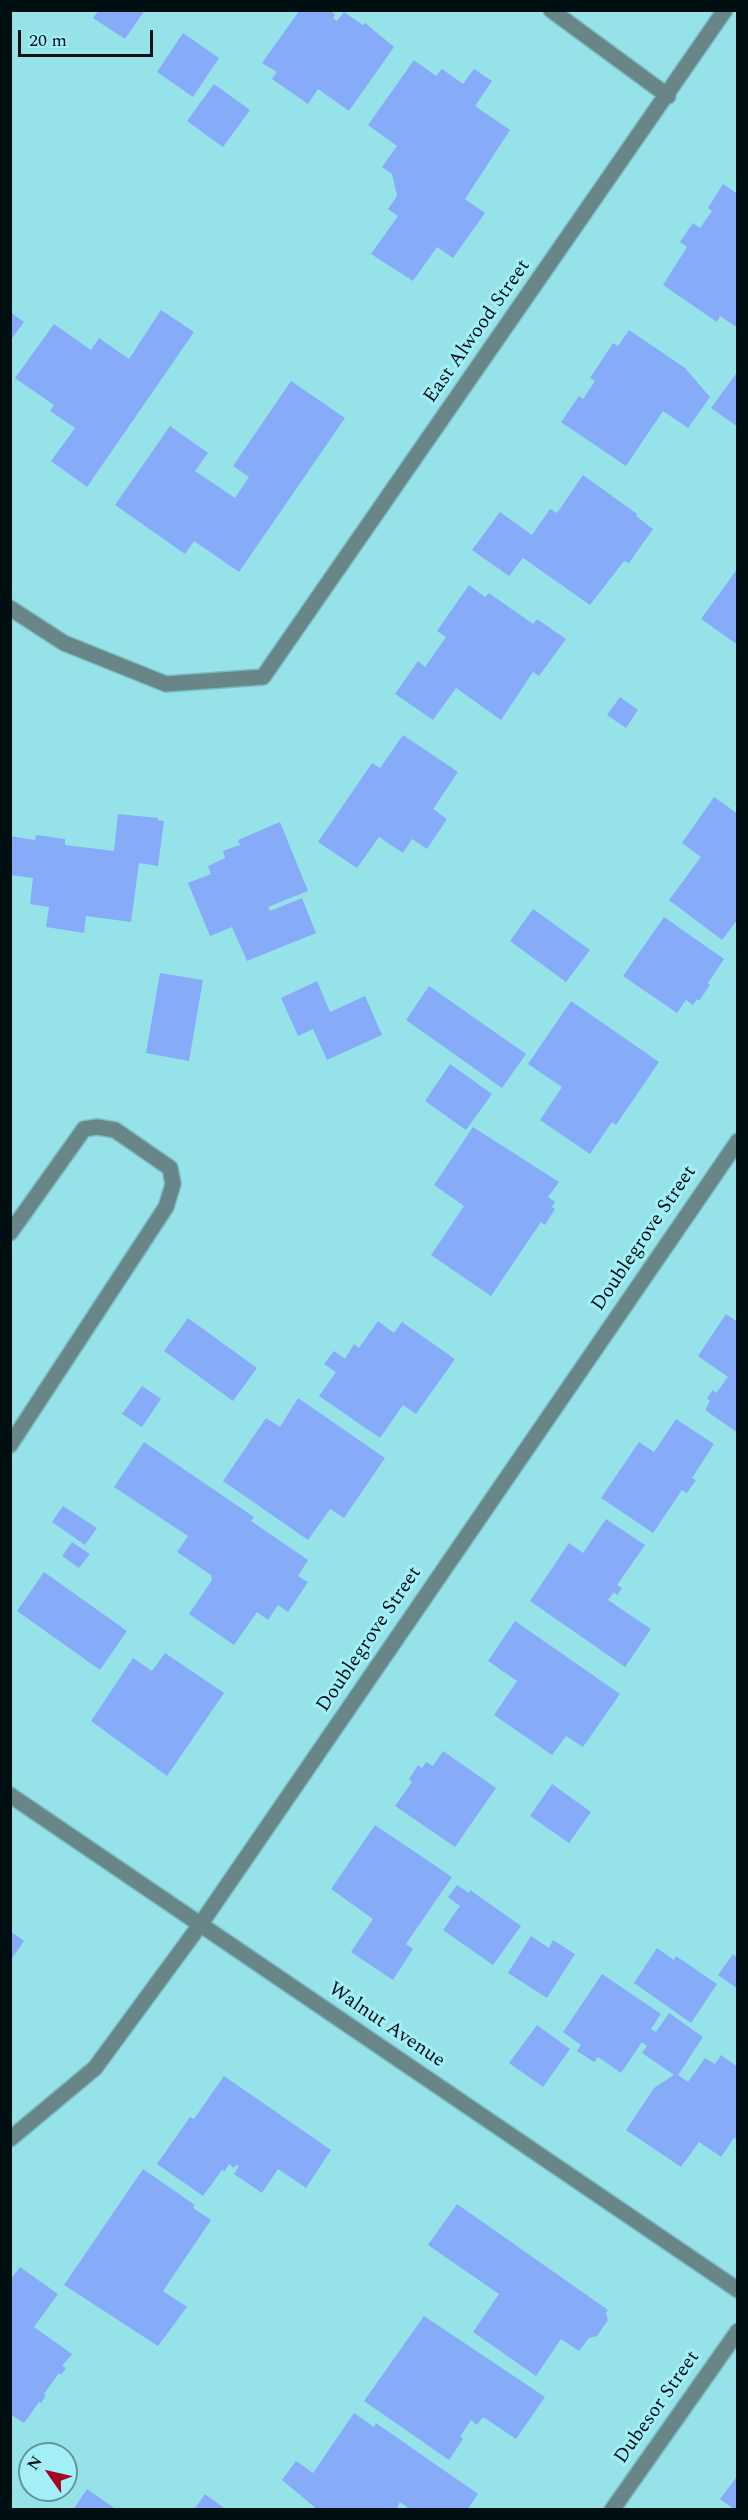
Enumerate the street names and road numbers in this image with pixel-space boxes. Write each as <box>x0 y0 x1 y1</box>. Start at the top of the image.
street label: East Alwood Street <box>420 256 536 408</box>
street label: Doublegrove Street <box>587 1162 703 1316</box>
street label: Doublegrove Street <box>312 1563 428 1717</box>
street label: Walnut Avenue <box>323 1978 449 2074</box>
street label: Dubesor Street <box>610 2347 706 2469</box>

